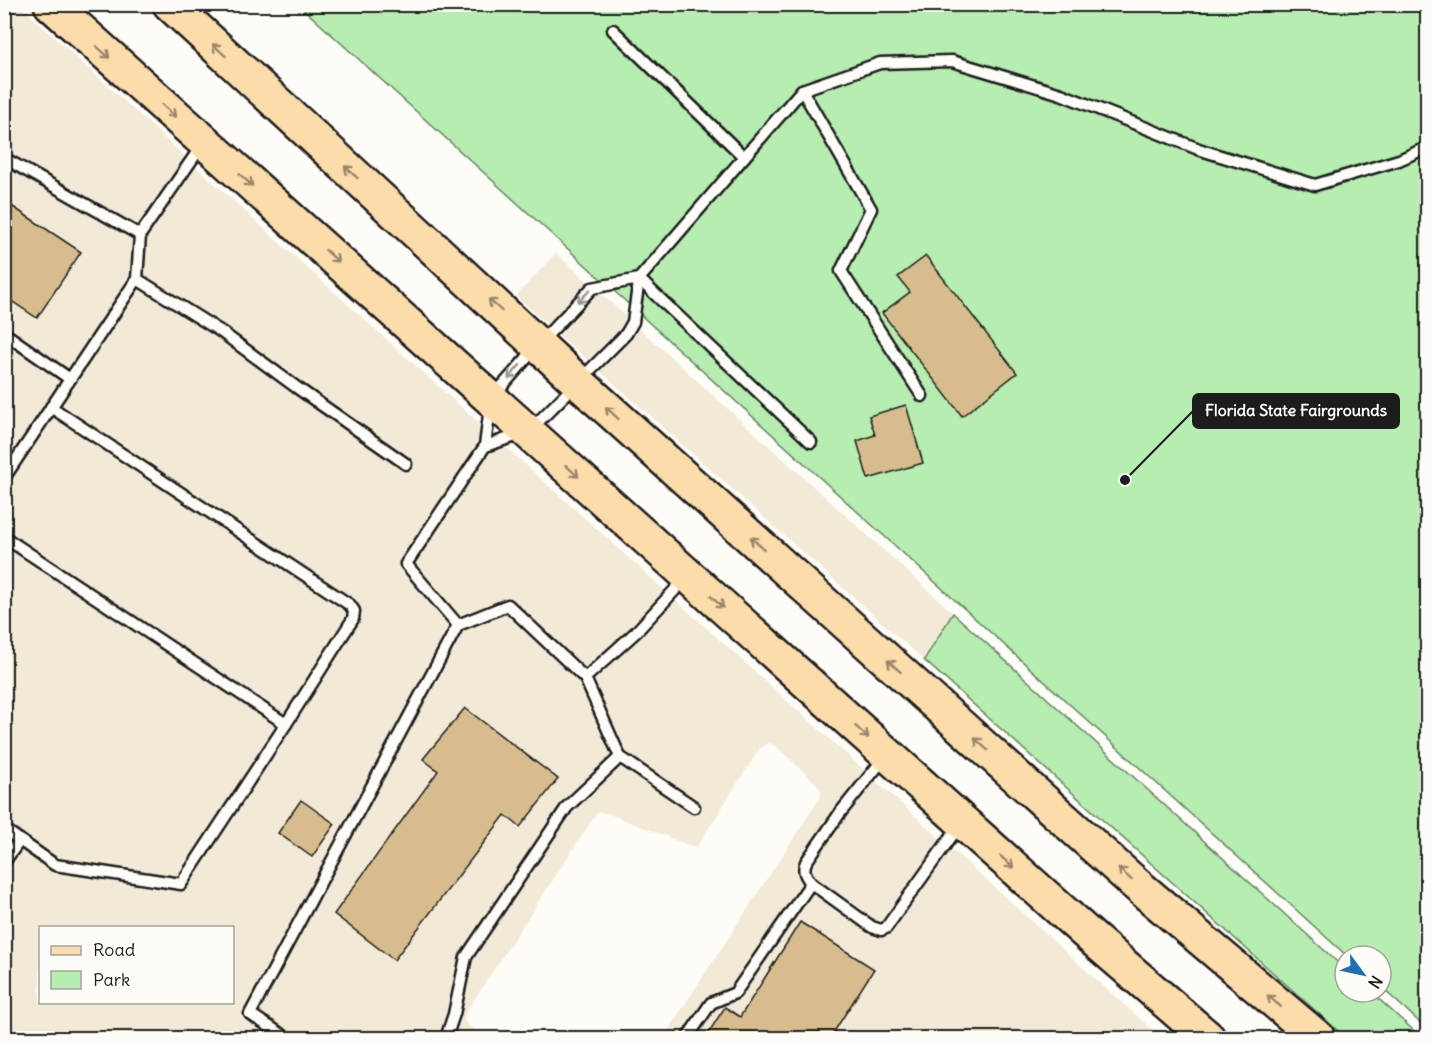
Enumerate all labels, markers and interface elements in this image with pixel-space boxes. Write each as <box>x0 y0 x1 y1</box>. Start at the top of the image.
one-way arrow <box>212 43 227 57</box>
one-way arrow <box>96 45 111 59</box>
one-way arrow <box>161 104 176 118</box>
one-way arrow <box>344 165 359 180</box>
one-way arrow <box>238 173 253 187</box>
one-way arrow <box>324 249 339 263</box>
one-way arrow <box>577 289 592 304</box>
one-way arrow <box>487 298 502 312</box>
one-way arrow <box>507 364 521 379</box>
callout: Florida State Fairgrounds <box>1193 394 1399 428</box>
text: Florida State Fairgrounds <box>1205 400 1387 421</box>
one-way arrow <box>605 406 620 420</box>
one-way arrow <box>564 464 579 478</box>
one-way arrow <box>750 536 765 550</box>
one-way arrow <box>709 595 724 609</box>
one-way arrow <box>887 659 902 673</box>
one-way arrow <box>855 725 870 739</box>
one-way arrow <box>973 737 988 751</box>
one-way arrow <box>1000 855 1015 869</box>
one-way arrow <box>1118 867 1133 881</box>
legend <box>39 926 234 1004</box>
text: Road <box>93 938 136 961</box>
north arrow <box>1333 944 1393 1004</box>
text: Park <box>93 968 130 991</box>
text: N <box>1364 972 1387 992</box>
one-way arrow <box>1266 994 1282 1007</box>

